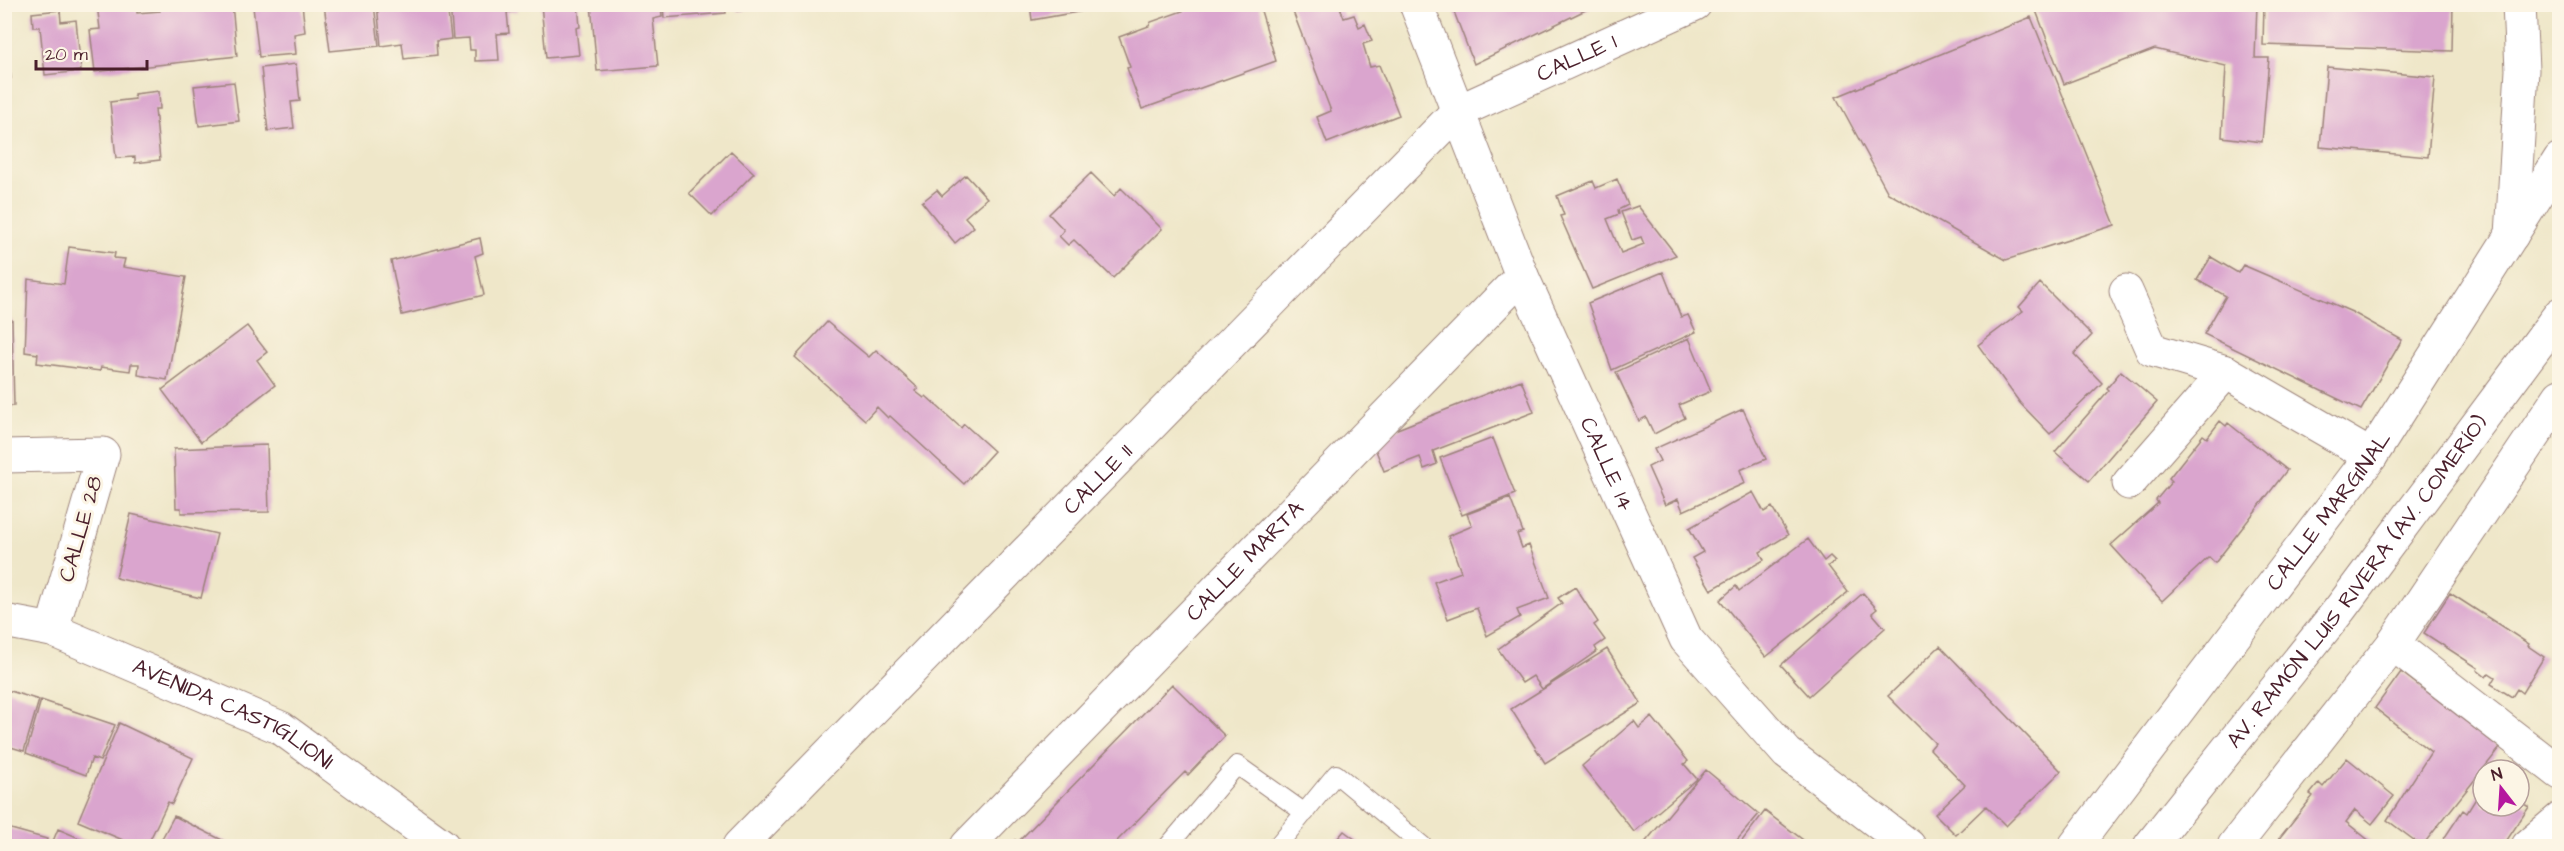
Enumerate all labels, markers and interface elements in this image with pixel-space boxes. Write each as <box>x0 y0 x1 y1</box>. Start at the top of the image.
street label: CALLE 1 <box>1531 26 1622 89</box>
scale bar <box>36 33 147 71</box>
text: 20 m <box>45 42 88 67</box>
street label: AV. RAMÓN LUIS RIVERA (AV. COMERÍO) <box>2219 408 2495 755</box>
street label: CALLE 14 <box>1572 412 1642 516</box>
street label: CALLE MARGINAL <box>2259 426 2398 597</box>
street label: CALLE 11 <box>1056 437 1140 521</box>
street label: CALLE 28 <box>51 472 111 586</box>
street label: CALLE MARTA <box>1179 494 1311 628</box>
street label: AVENIDA CASTIGLIONI <box>128 651 340 777</box>
north arrow <box>2471 758 2531 818</box>
text: N <box>2489 763 2505 787</box>

